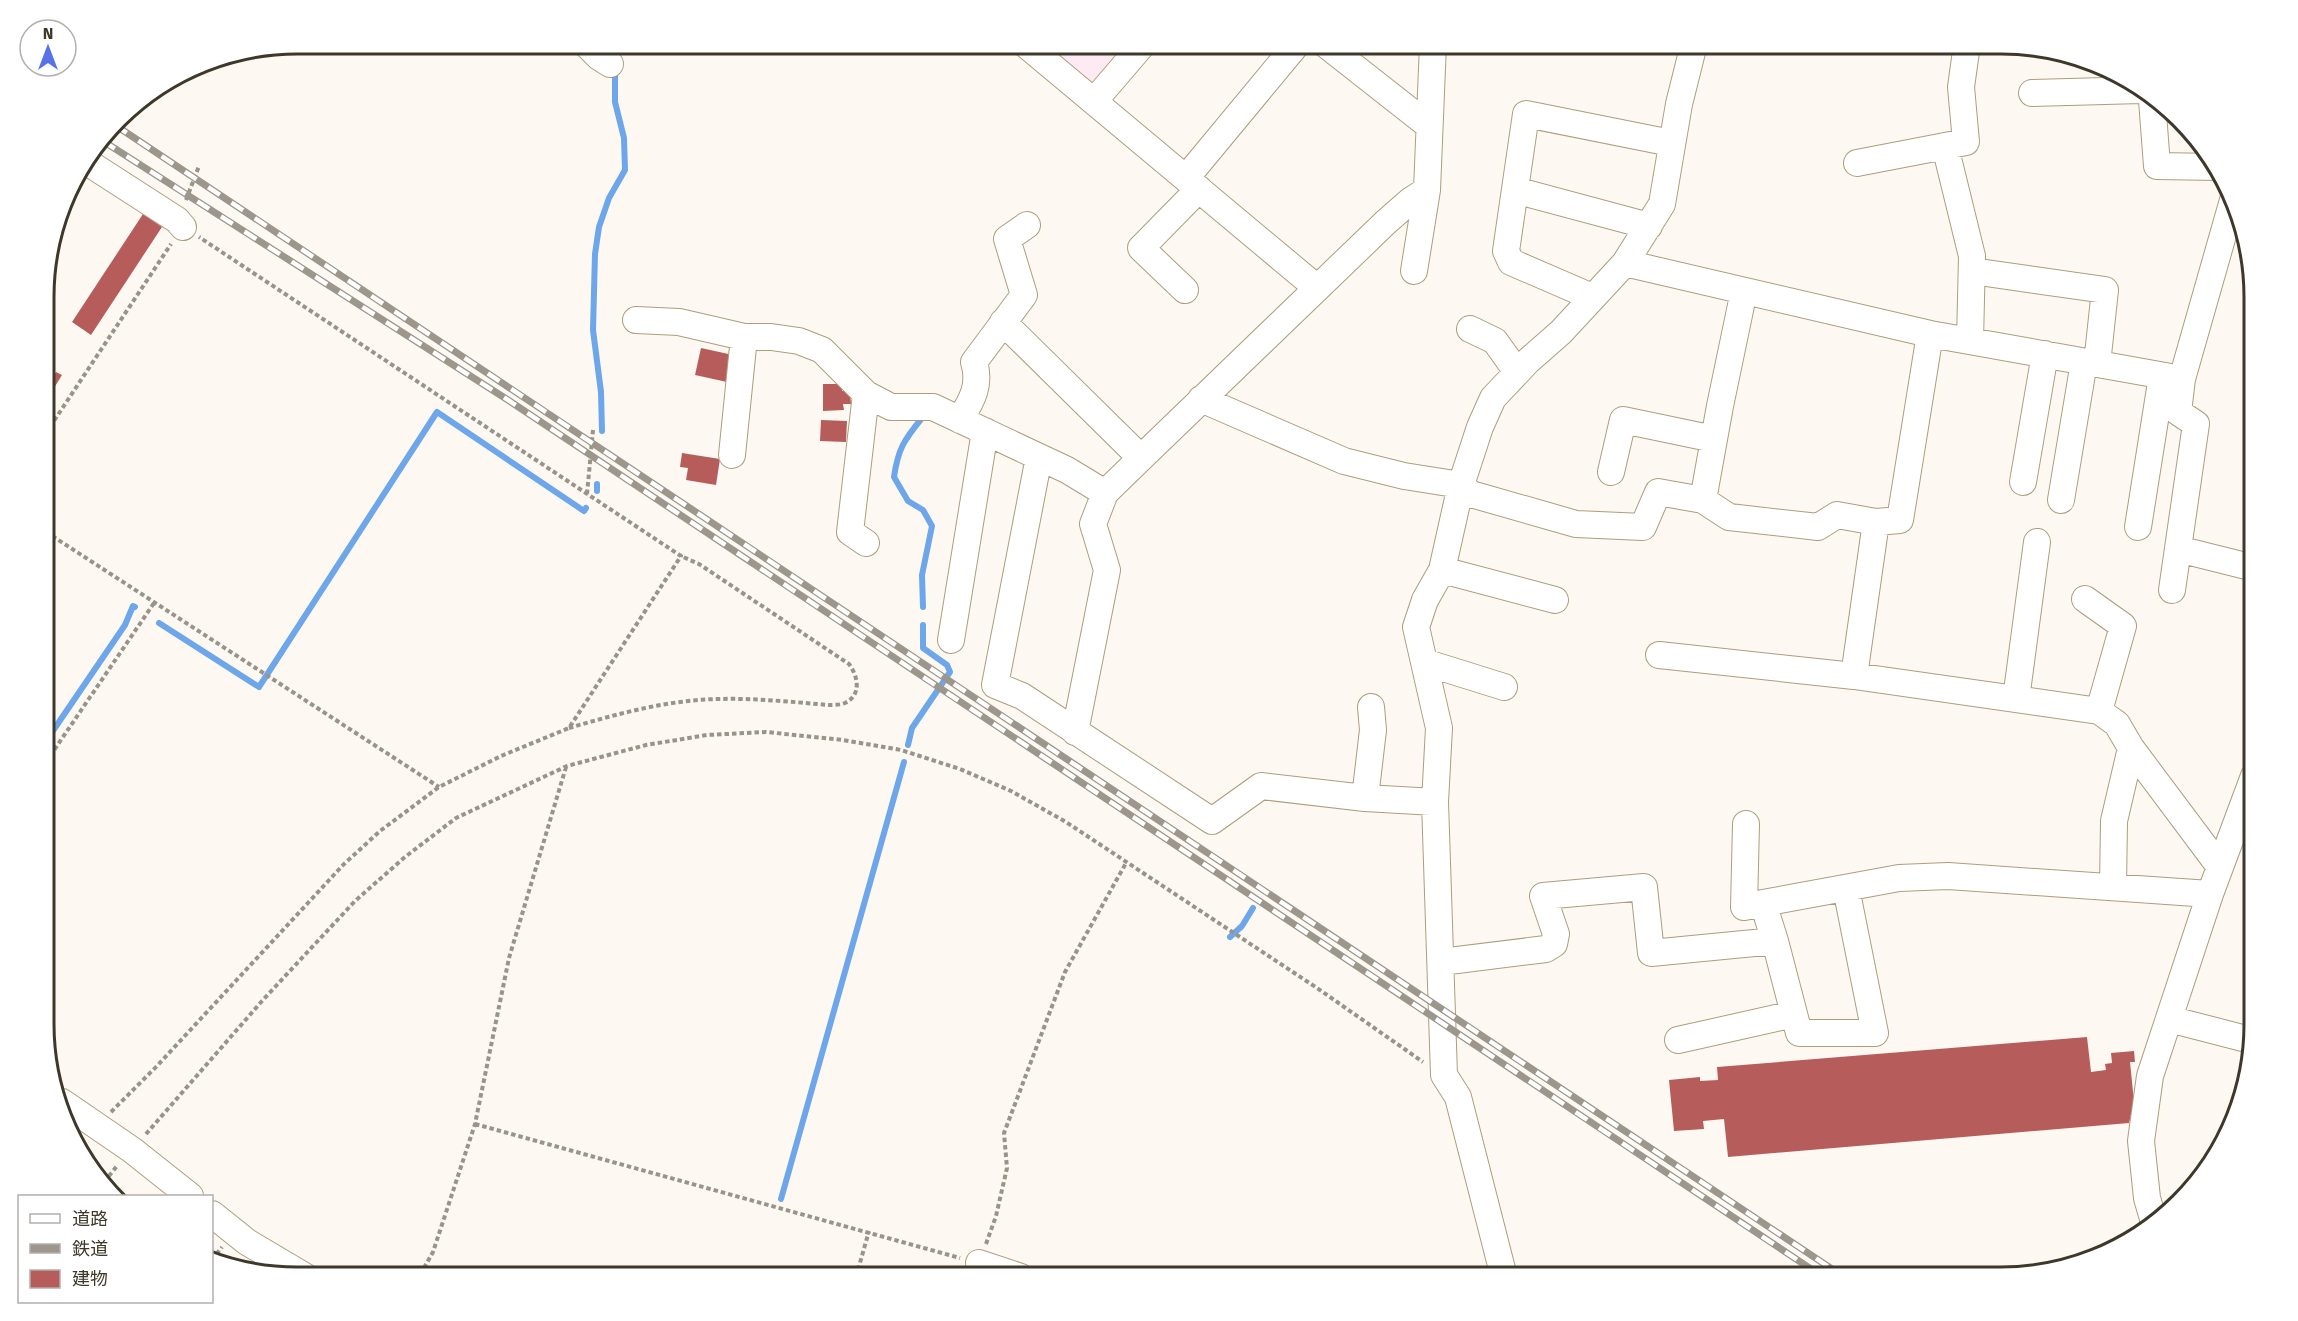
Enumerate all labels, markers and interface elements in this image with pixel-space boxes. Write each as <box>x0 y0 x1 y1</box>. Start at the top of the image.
north arrow <box>18 18 78 78</box>
text: N <box>43 24 53 43</box>
legend <box>18 1195 213 1303</box>
text: 道路 <box>72 1208 108 1230</box>
text: 鉄道 <box>72 1238 108 1260</box>
text: 建物 <box>72 1268 108 1290</box>

